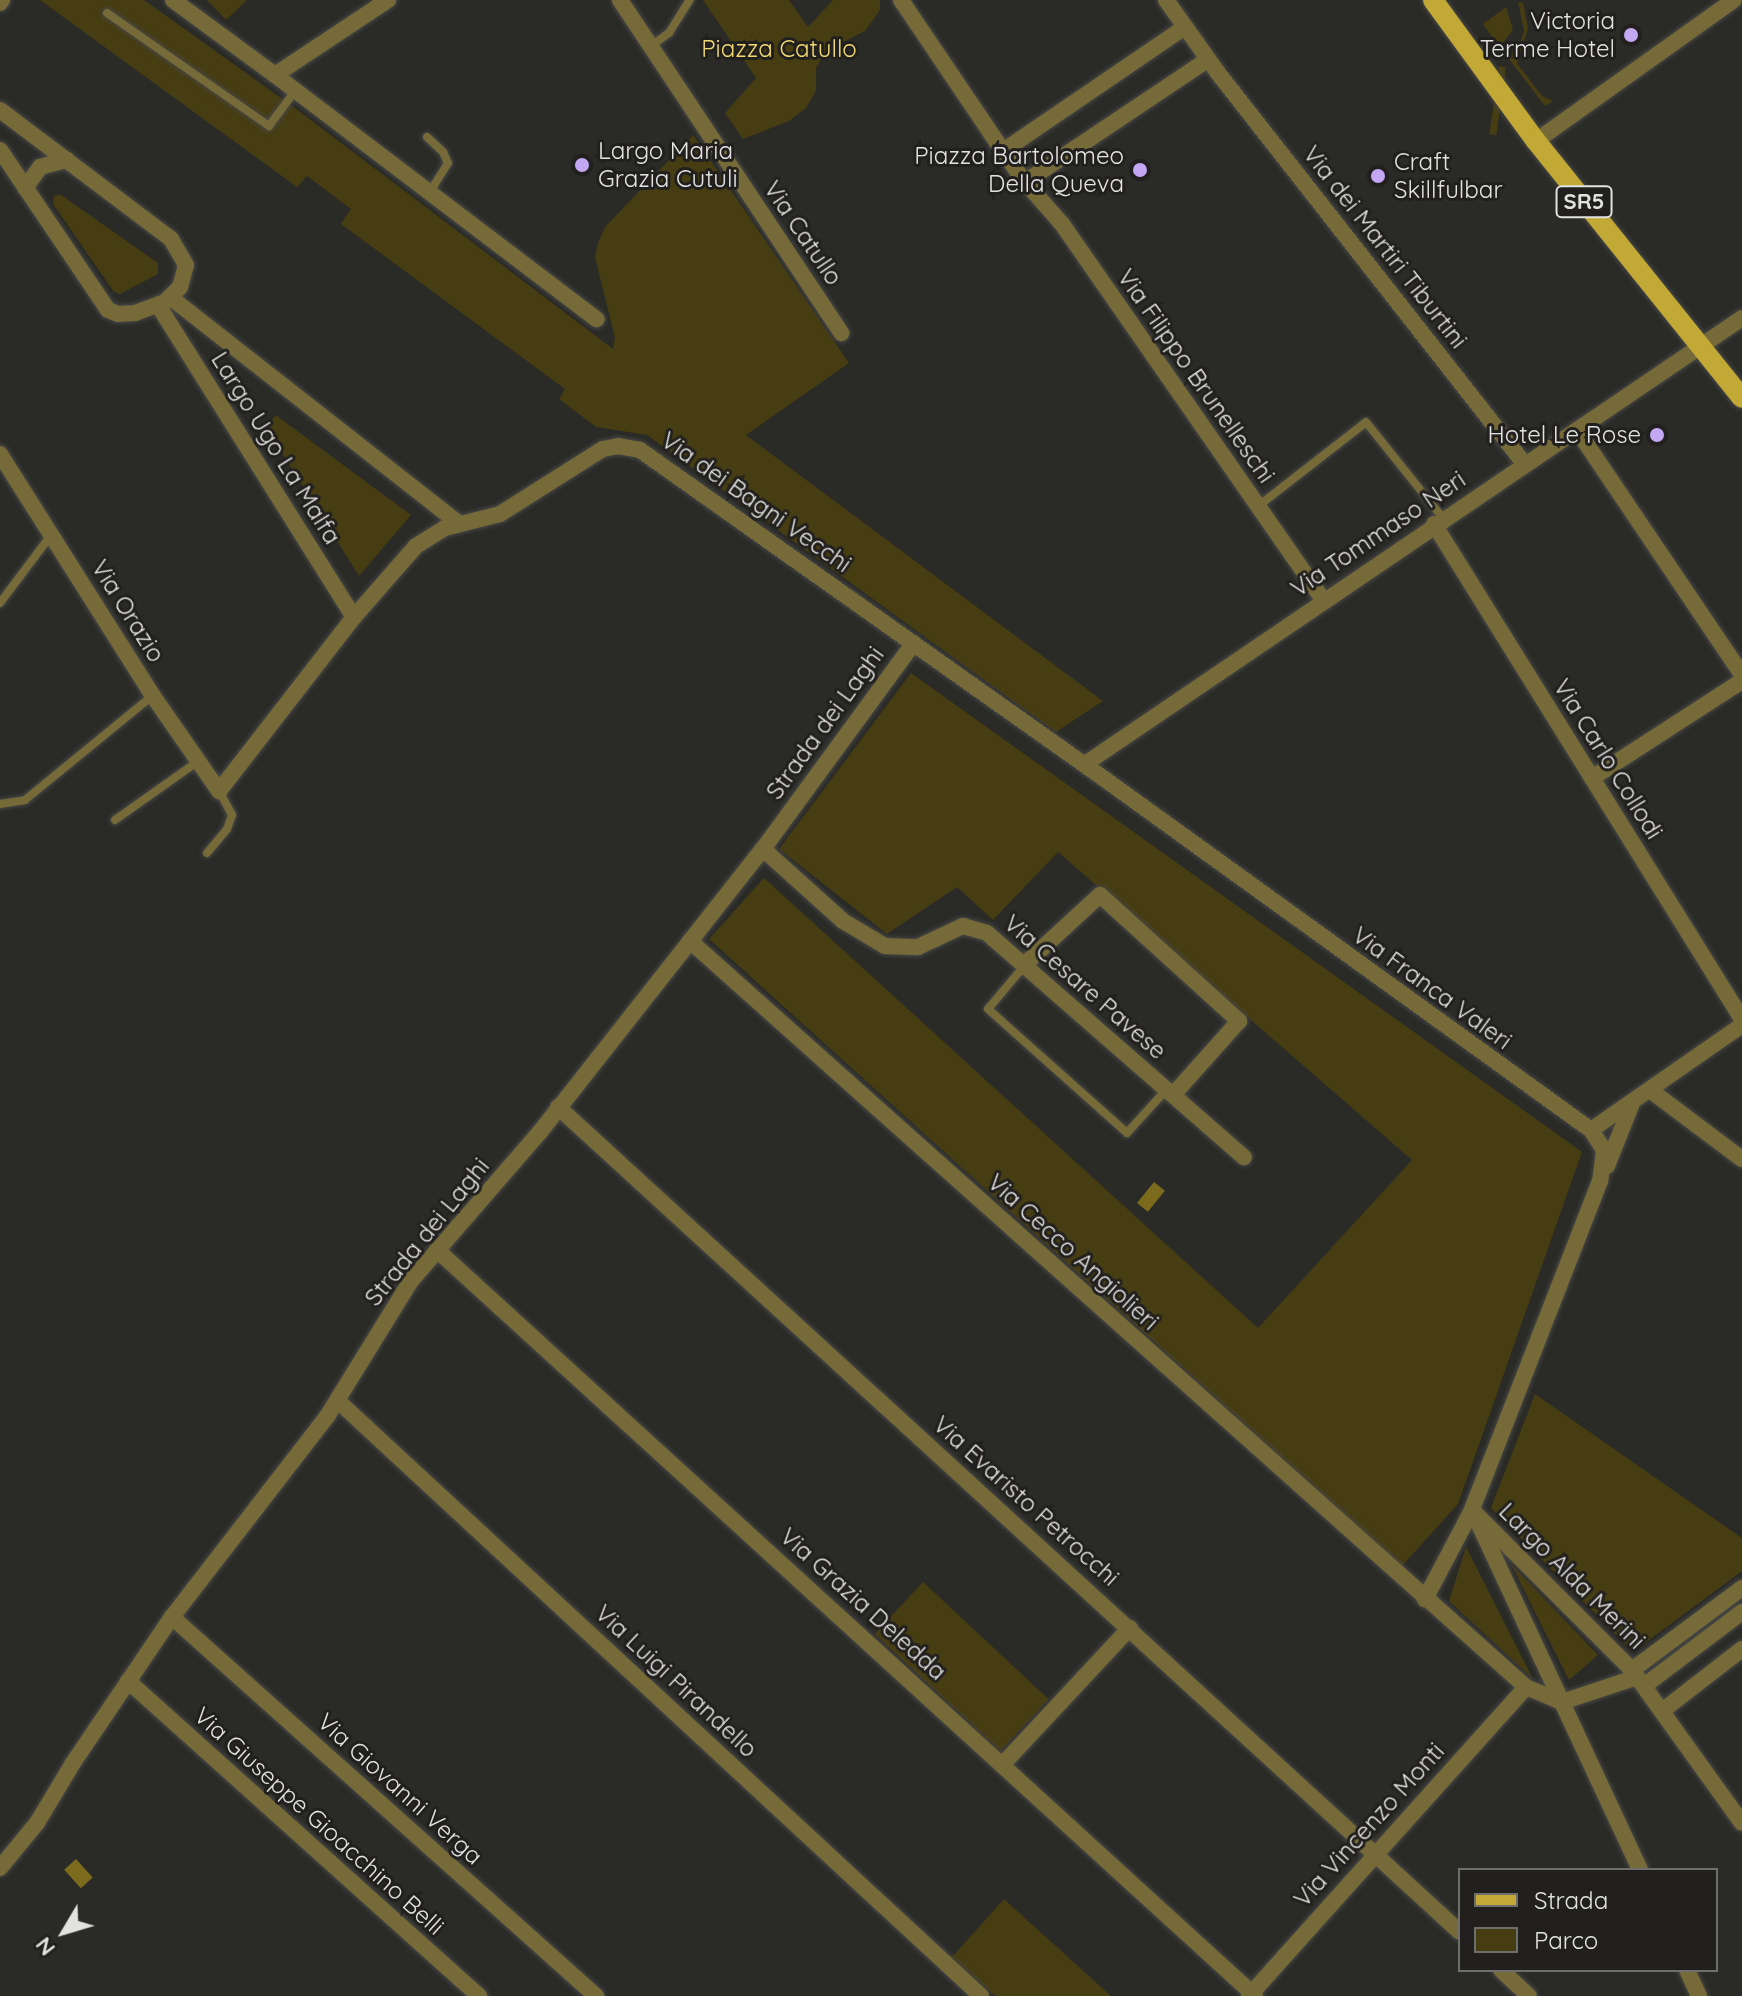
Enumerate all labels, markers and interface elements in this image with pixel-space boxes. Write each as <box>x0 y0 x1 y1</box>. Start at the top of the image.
place label: Victoria Terme Hotel <box>1480 7 1615 63</box>
marker: Victoria Terme Hotel <box>1622 26 1640 44</box>
park label: Piazza Catullo <box>701 35 857 63</box>
place label: Largo Maria Grazia Cutuli <box>598 137 738 193</box>
street label: Via dei Martiri Tiburtini <box>1297 140 1473 354</box>
place label: Piazza Bartolomeo Della Queva <box>914 142 1124 198</box>
place label: Craft Skillfulbar <box>1394 148 1503 204</box>
marker: Largo Maria Grazia Cutuli <box>573 156 591 174</box>
marker: Piazza Bartolomeo Della Queva <box>1131 161 1149 179</box>
marker: Craft Skillfulbar <box>1369 167 1387 185</box>
street label: Via Catullo <box>758 175 848 291</box>
road number: SR5 <box>1554 184 1614 220</box>
street label: Via Filippo Brunelleschi <box>1111 264 1281 488</box>
street label: Largo Ugo La Malfa <box>205 347 347 549</box>
place label: Hotel Le Rose <box>1487 421 1641 449</box>
street label: Via dei Bagni Vecchi <box>655 426 857 578</box>
marker: Hotel Le Rose <box>1648 426 1666 444</box>
street label: Via Tommaso Neri <box>1285 465 1471 603</box>
street label: Via Orazio <box>85 555 171 667</box>
street label: Strada dei Laghi <box>760 641 890 805</box>
street label: Via Carlo Collodi <box>1547 674 1669 844</box>
street label: Via Cesare Pavese <box>998 909 1172 1065</box>
street label: Via Franca Valeri <box>1347 921 1517 1055</box>
street label: Strada dei Laghi <box>359 1152 495 1312</box>
street label: Via Cecco Angiolieri <box>982 1168 1164 1336</box>
street label: Via Evaristo Petrocchi <box>927 1410 1125 1592</box>
street label: Largo Alda Merini <box>1493 1497 1651 1655</box>
street label: Via Grazia Deledda <box>774 1522 952 1686</box>
street label: Via Luigi Pirandello <box>589 1599 763 1763</box>
street label: Via Giuseppe Gioacchino Belli <box>188 1701 450 1941</box>
street label: Via Giovanni Verga <box>311 1707 489 1871</box>
street label: Via Vincenzo Monti <box>1288 1737 1450 1913</box>
legend <box>1458 1868 1718 1972</box>
text: Strada <box>1534 1885 1608 1915</box>
north arrow <box>24 1892 104 1972</box>
text: Parco <box>1534 1925 1598 1955</box>
text: N <box>29 1932 61 1962</box>

